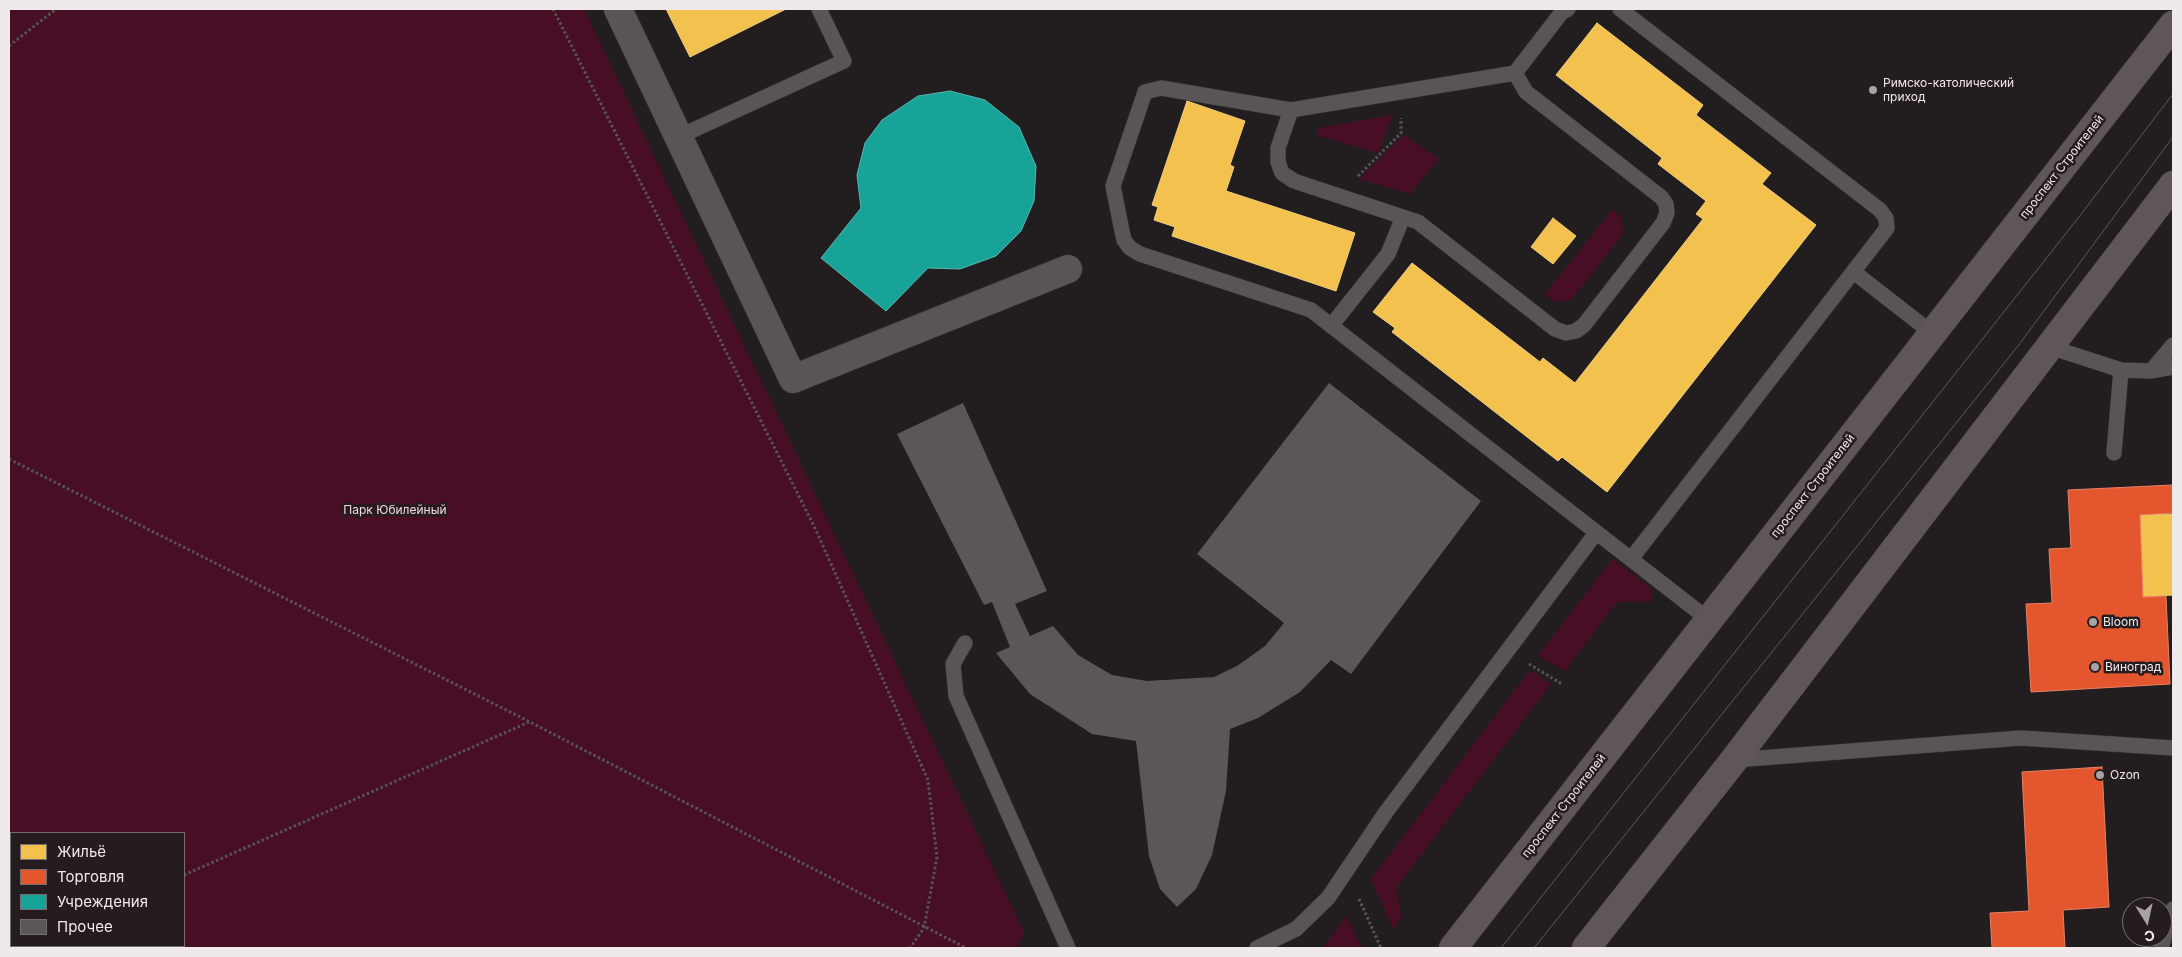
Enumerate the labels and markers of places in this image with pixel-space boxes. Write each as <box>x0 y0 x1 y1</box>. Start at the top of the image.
place label: Римско-католический приход <box>1883 76 2014 104</box>
marker: Римско-католический приход <box>1867 84 1879 96</box>
place label: Bloom <box>2103 615 2139 629</box>
marker: Bloom <box>2087 616 2099 628</box>
place label: Виноград <box>2105 660 2161 674</box>
marker: Виноград <box>2089 661 2101 673</box>
place label: Ozon <box>2110 768 2140 782</box>
marker: Ozon <box>2094 769 2106 781</box>

